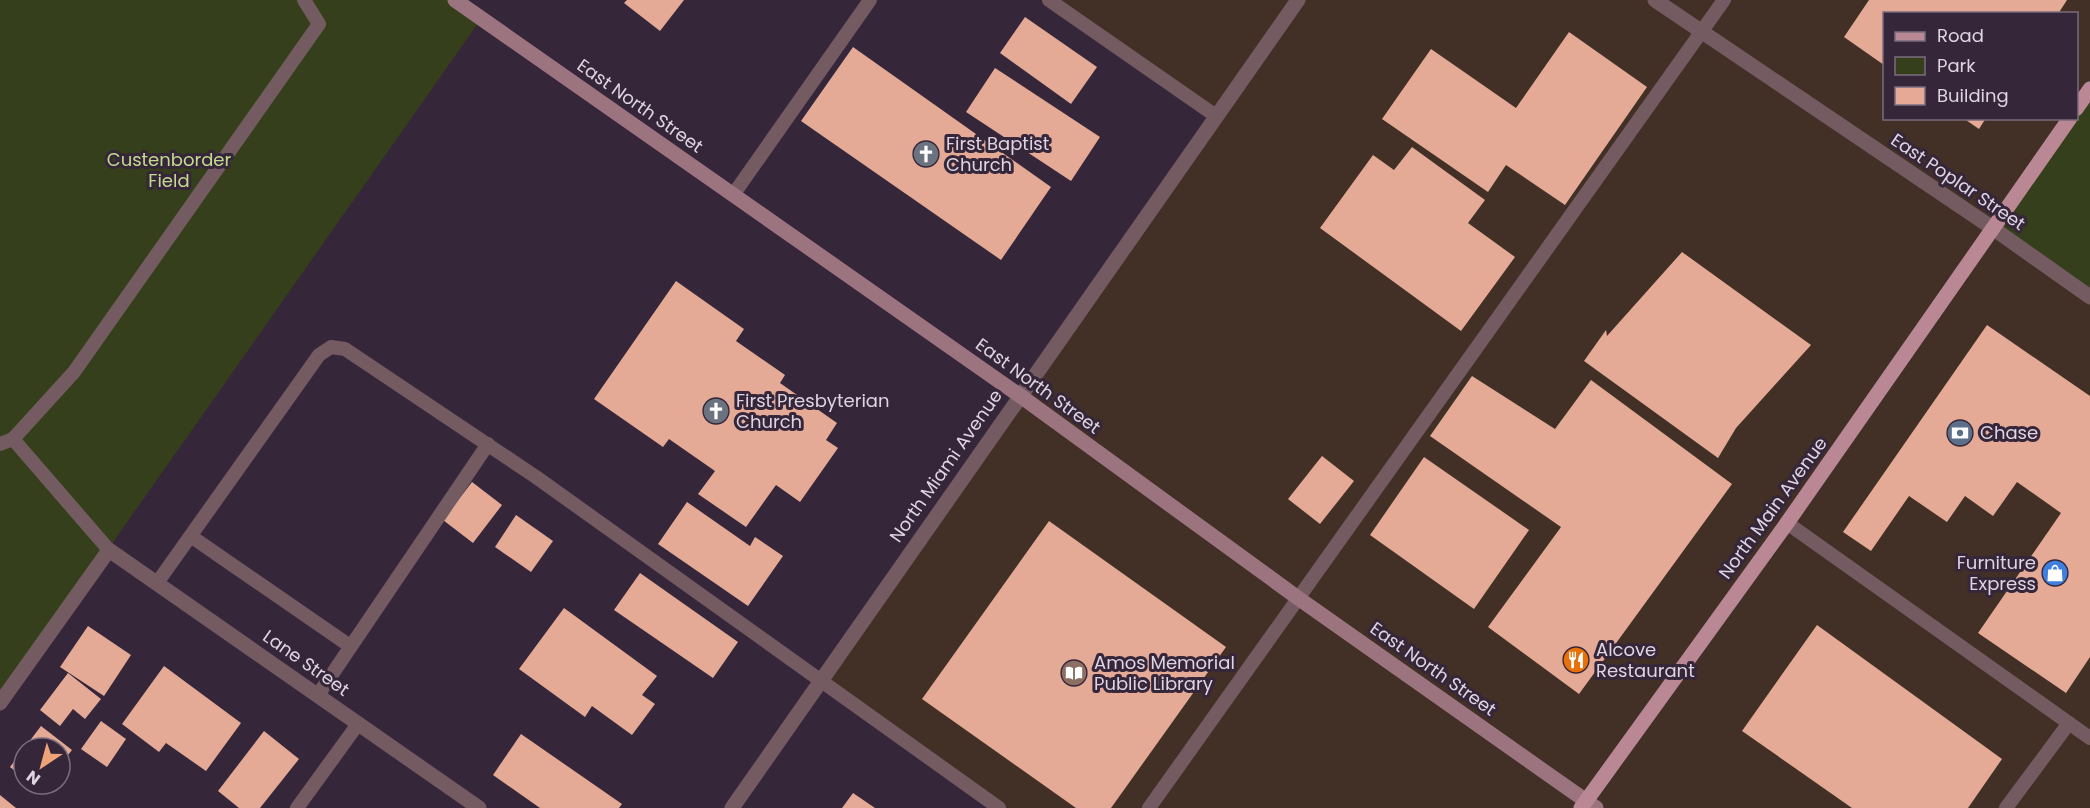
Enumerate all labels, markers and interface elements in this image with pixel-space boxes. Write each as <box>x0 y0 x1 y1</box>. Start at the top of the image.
legend <box>1883 12 2078 120</box>
text: Road <box>1937 23 1984 48</box>
street label: East North Street <box>572 53 708 158</box>
text: Park <box>1937 53 1976 78</box>
text: Building <box>1937 83 2009 108</box>
street label: East Poplar Street <box>1886 127 2030 236</box>
place label: First Baptist Church <box>946 131 1049 177</box>
church icon: First Baptist Church <box>911 139 941 169</box>
park label: Custenborder Field <box>107 147 232 193</box>
street label: East North Street <box>971 332 1106 439</box>
street label: North Miami Avenue <box>883 384 1008 547</box>
place label: First Presbyterian Church <box>736 388 890 434</box>
church icon: First Presbyterian Church <box>701 396 731 426</box>
bank icon: Chase <box>1945 418 1975 448</box>
place label: Chase <box>1980 420 2038 445</box>
street label: North Main Avenue <box>1713 432 1833 584</box>
place label: Furniture Express <box>1957 550 2036 596</box>
shop icon: Furniture Express <box>2040 558 2070 588</box>
street label: East North Street <box>1365 616 1501 721</box>
street label: Lane Street <box>258 624 354 702</box>
place label: Alcove Restaurant <box>1596 637 1695 683</box>
restaurant icon: Alcove Restaurant <box>1561 645 1591 675</box>
place label: Amos Memorial Public Library <box>1094 650 1235 696</box>
library icon: Amos Memorial Public Library <box>1059 658 1089 688</box>
north arrow <box>12 736 72 796</box>
text: N <box>22 765 45 791</box>

